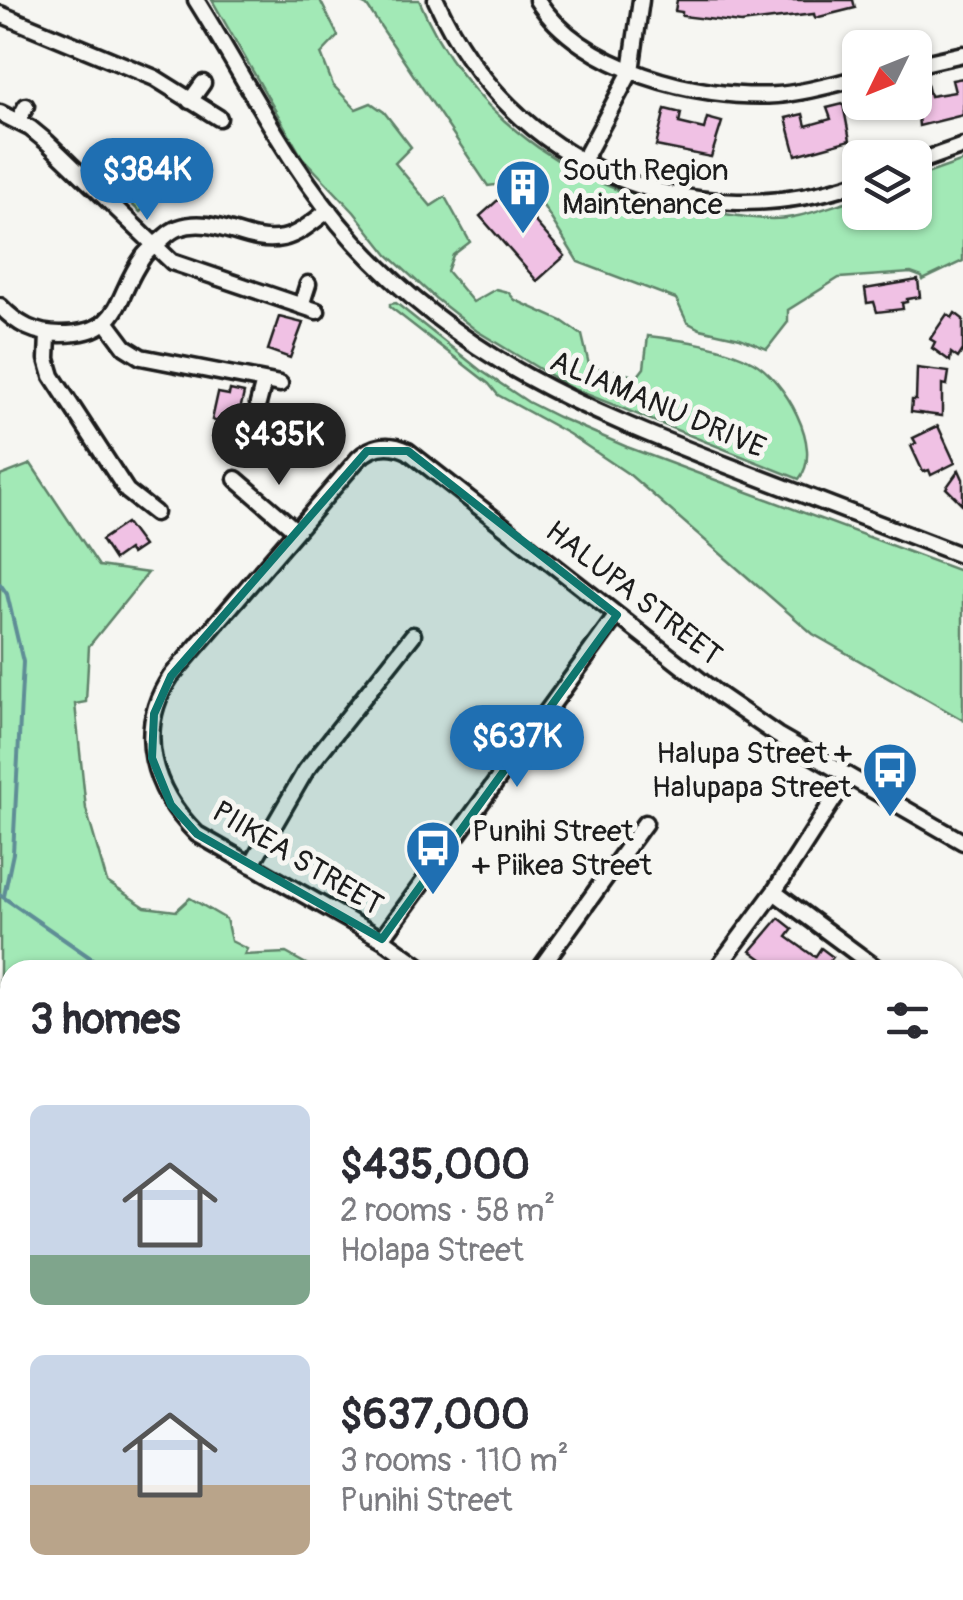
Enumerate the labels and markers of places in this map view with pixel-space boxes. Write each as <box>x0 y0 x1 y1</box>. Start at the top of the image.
pin: $384K <box>77 138 217 223</box>
place label: South Region Maintenance <box>562 152 729 223</box>
building icon: South Region Maintenance <box>493 157 553 236</box>
pin: $435K <box>209 403 349 488</box>
pin: $637K <box>447 705 587 790</box>
place label: Halupa Street + Halupapa Street <box>652 735 852 806</box>
bus stop icon: Halupa Street + Halupapa Street <box>860 740 920 819</box>
place label: Punihi Street + Piikea Street <box>471 813 653 884</box>
bus stop icon: Punihi Street + Piikea Street <box>403 818 463 897</box>

